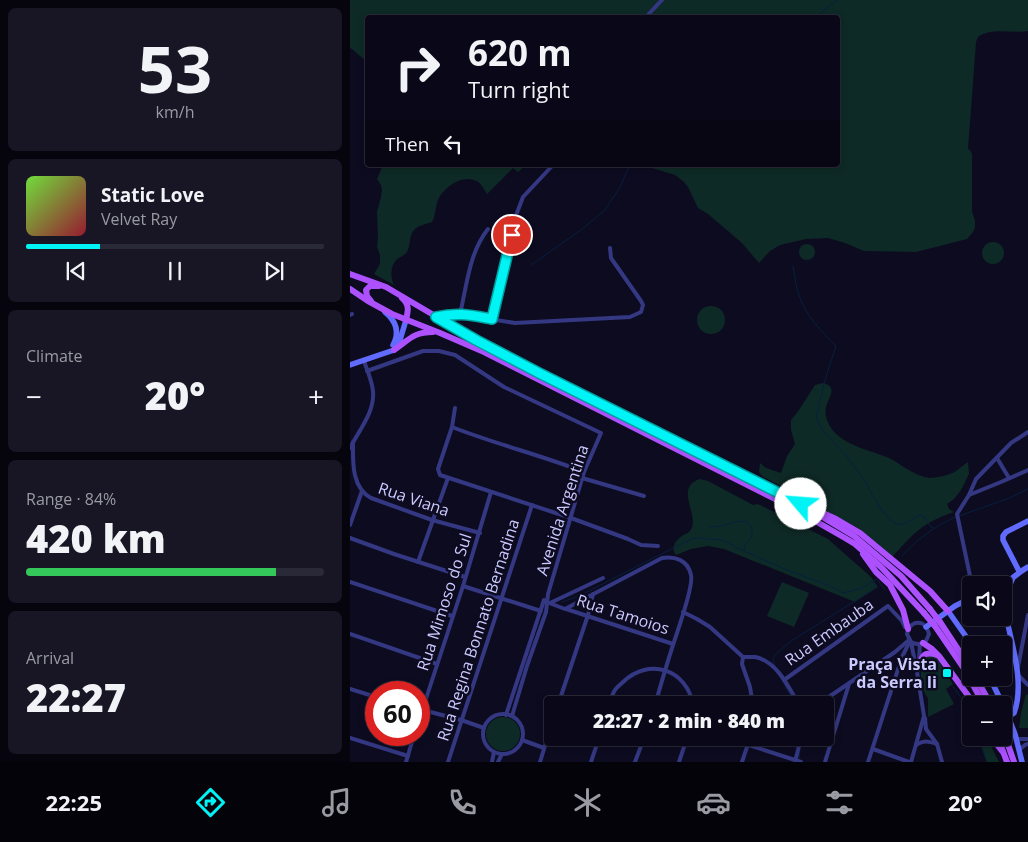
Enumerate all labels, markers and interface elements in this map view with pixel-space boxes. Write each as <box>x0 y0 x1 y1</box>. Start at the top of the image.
text: 53 <box>138 24 212 112</box>
text: 620 m <box>468 29 572 76</box>
icon: right <box>385 35 450 100</box>
text: Turn right <box>468 74 570 104</box>
text: km/h <box>156 101 194 123</box>
icon: left <box>439 130 467 158</box>
text: Then <box>385 131 429 157</box>
text: Static Love <box>101 182 204 208</box>
text: Velvet Ray <box>101 208 177 230</box>
pin <box>491 214 533 256</box>
icon: arrive <box>498 221 526 249</box>
icon: previous <box>62 257 90 285</box>
icon: pause <box>161 257 189 285</box>
icon: next <box>260 257 288 285</box>
text: Climate <box>26 345 83 367</box>
text: 20° <box>145 369 205 421</box>
text: − <box>26 377 42 415</box>
text: + <box>308 377 324 415</box>
street label: Avenida Argentina <box>530 442 594 578</box>
street label: Rua Viana <box>375 477 453 521</box>
position arrow <box>774 477 826 529</box>
text: Range · 84% <box>26 488 116 510</box>
text: 420 km <box>26 512 166 564</box>
street label: Rua Regina Bonnato Bernadina <box>432 516 524 744</box>
street label: Rua Mimoso do Sul <box>411 531 477 673</box>
map controls <box>962 576 1012 746</box>
button: sound <box>962 576 1012 626</box>
street label: Rua Tamoios <box>574 589 672 639</box>
street label: Rua Embauba <box>780 593 878 671</box>
button: + <box>962 636 1012 686</box>
text: Arrival <box>26 647 74 669</box>
place label: Praça Vista da Serra Ii <box>848 653 937 693</box>
marker: Praça Vista da Serra Ii <box>941 667 953 679</box>
text: 22:27 <box>26 671 126 723</box>
speed limit sign: 60 <box>365 681 430 746</box>
button: − <box>962 696 1012 746</box>
text: 22:27 · 2 min · 840 m <box>593 708 785 734</box>
icon: directions <box>193 785 228 820</box>
icon: music <box>319 785 354 820</box>
icon: phone <box>445 785 480 820</box>
icon: climate <box>570 785 605 820</box>
icon: car <box>696 785 731 820</box>
icon: filters <box>822 785 857 820</box>
text: 22:25 <box>45 787 102 817</box>
text: 20° <box>948 787 983 817</box>

